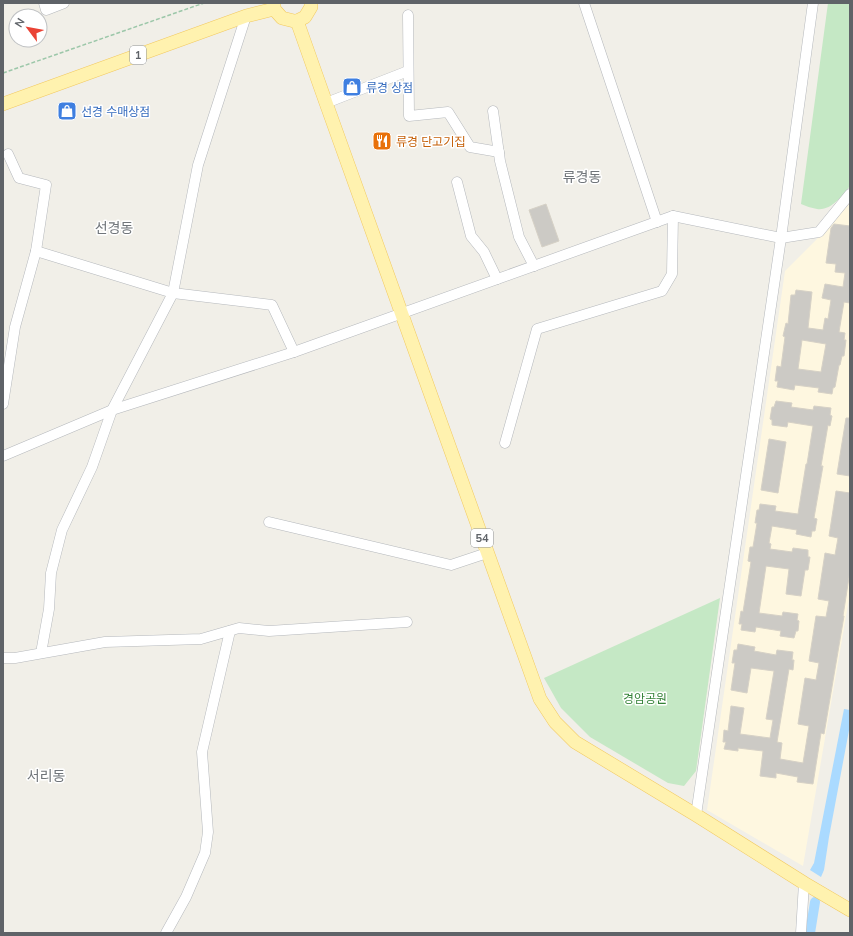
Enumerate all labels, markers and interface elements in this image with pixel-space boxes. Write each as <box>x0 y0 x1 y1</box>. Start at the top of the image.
north arrow <box>8 8 48 48</box>
text: N <box>11 15 28 30</box>
road number: 1 <box>130 46 146 64</box>
shop icon: 류경 상점 <box>341 76 363 98</box>
place label: 류경 상점 <box>366 80 413 95</box>
shop icon: 선경 수매상점 <box>56 100 78 122</box>
place label: 선경 수매상점 <box>81 104 150 119</box>
restaurant icon: 류경 단고기집 <box>371 130 393 152</box>
place label: 류경 단고기집 <box>396 134 465 149</box>
district label: 류경동 <box>563 168 601 186</box>
district label: 선경동 <box>95 219 133 237</box>
road number: 54 <box>471 529 493 547</box>
park label: 경암공원 <box>623 691 667 706</box>
district label: 서리동 <box>27 767 65 785</box>

